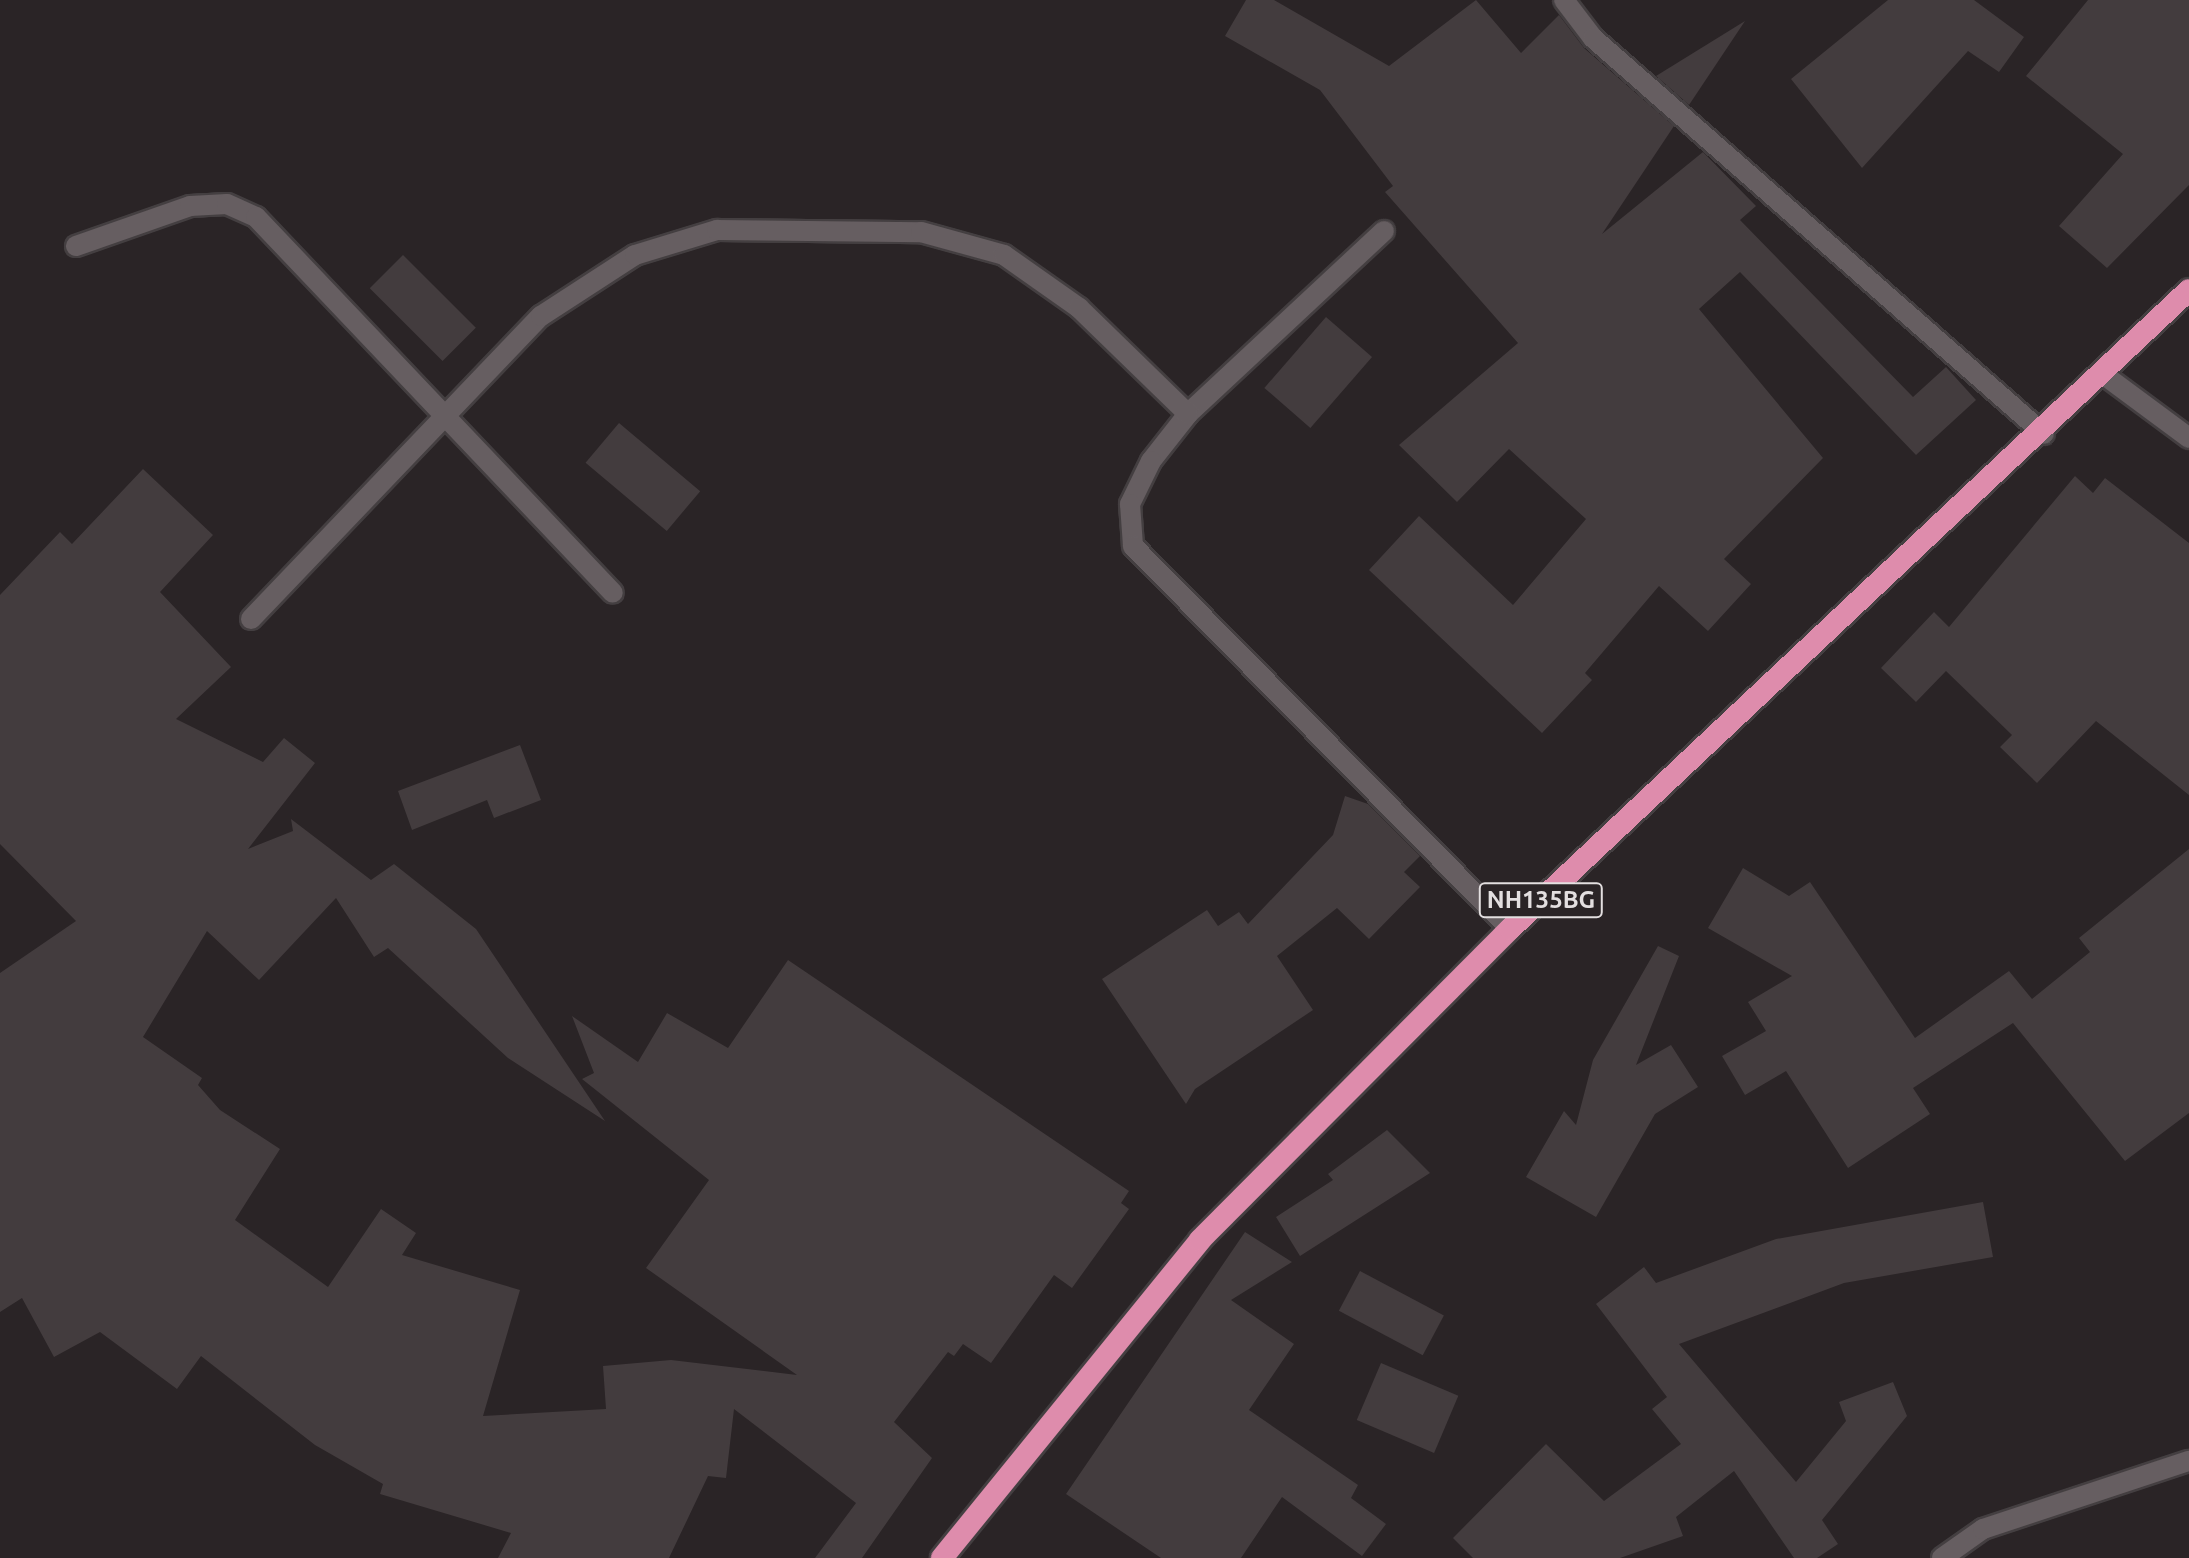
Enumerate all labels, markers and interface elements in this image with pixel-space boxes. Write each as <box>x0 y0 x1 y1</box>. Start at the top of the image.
road number: NH135BG <box>1477 880 1605 920</box>

